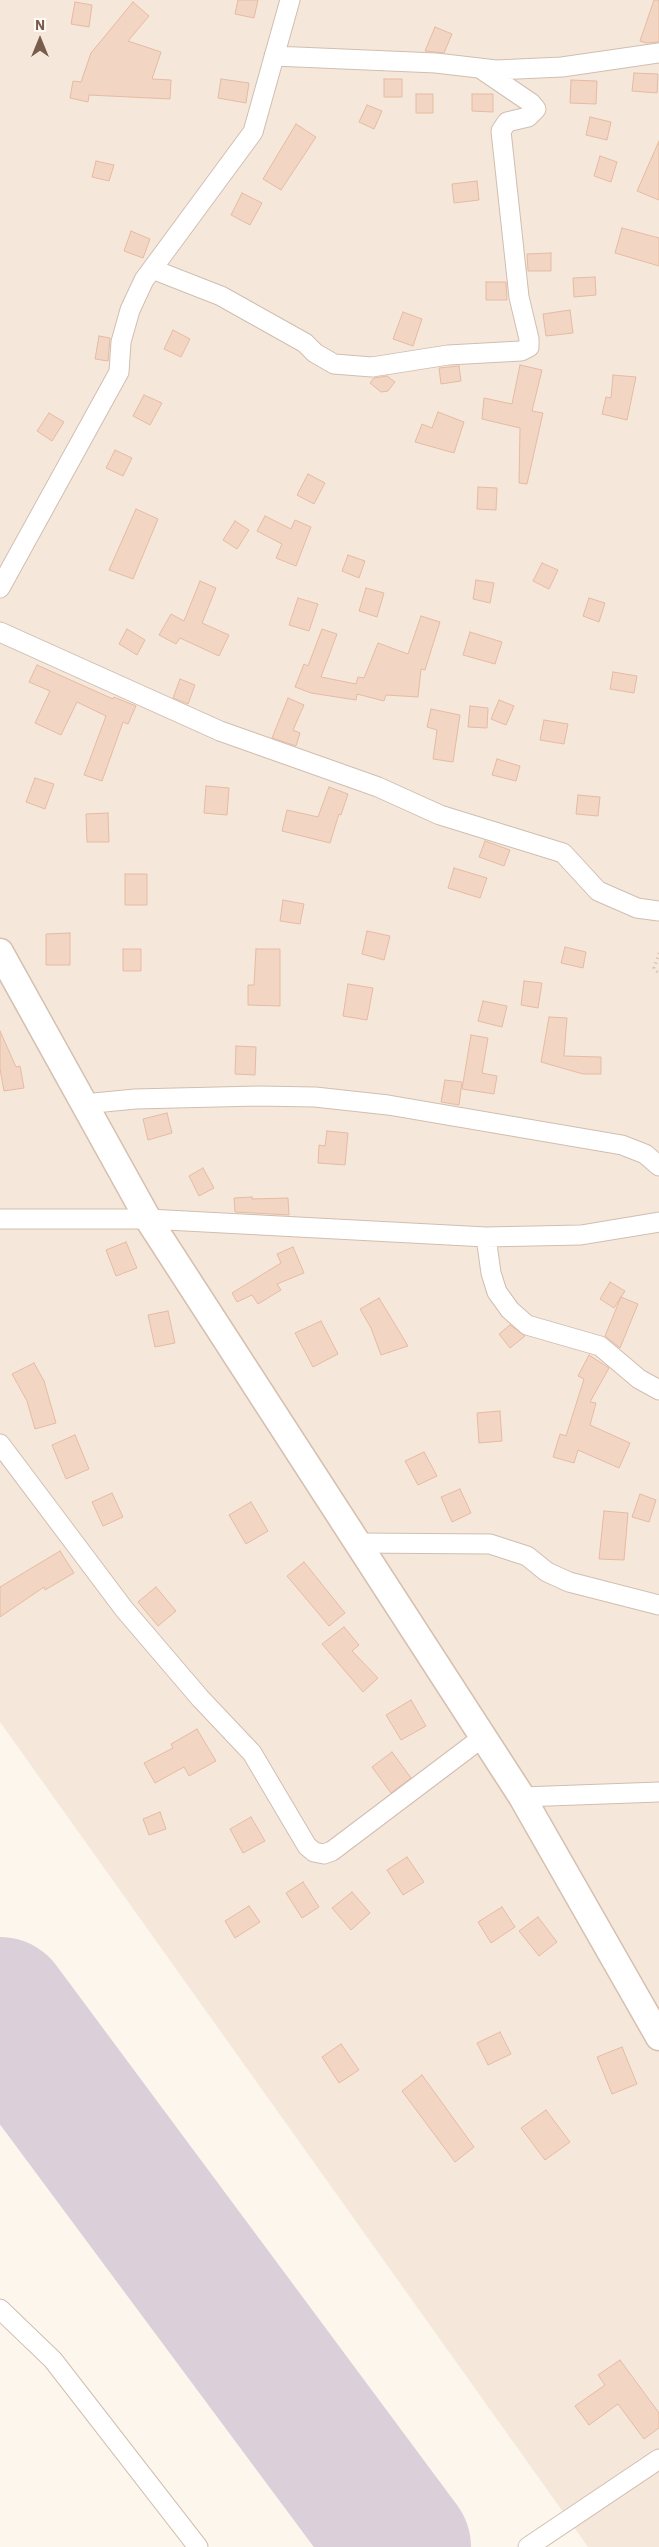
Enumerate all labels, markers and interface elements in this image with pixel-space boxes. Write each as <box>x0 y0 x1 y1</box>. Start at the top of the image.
north arrow <box>15 15 65 65</box>
text: N <box>35 16 45 34</box>

